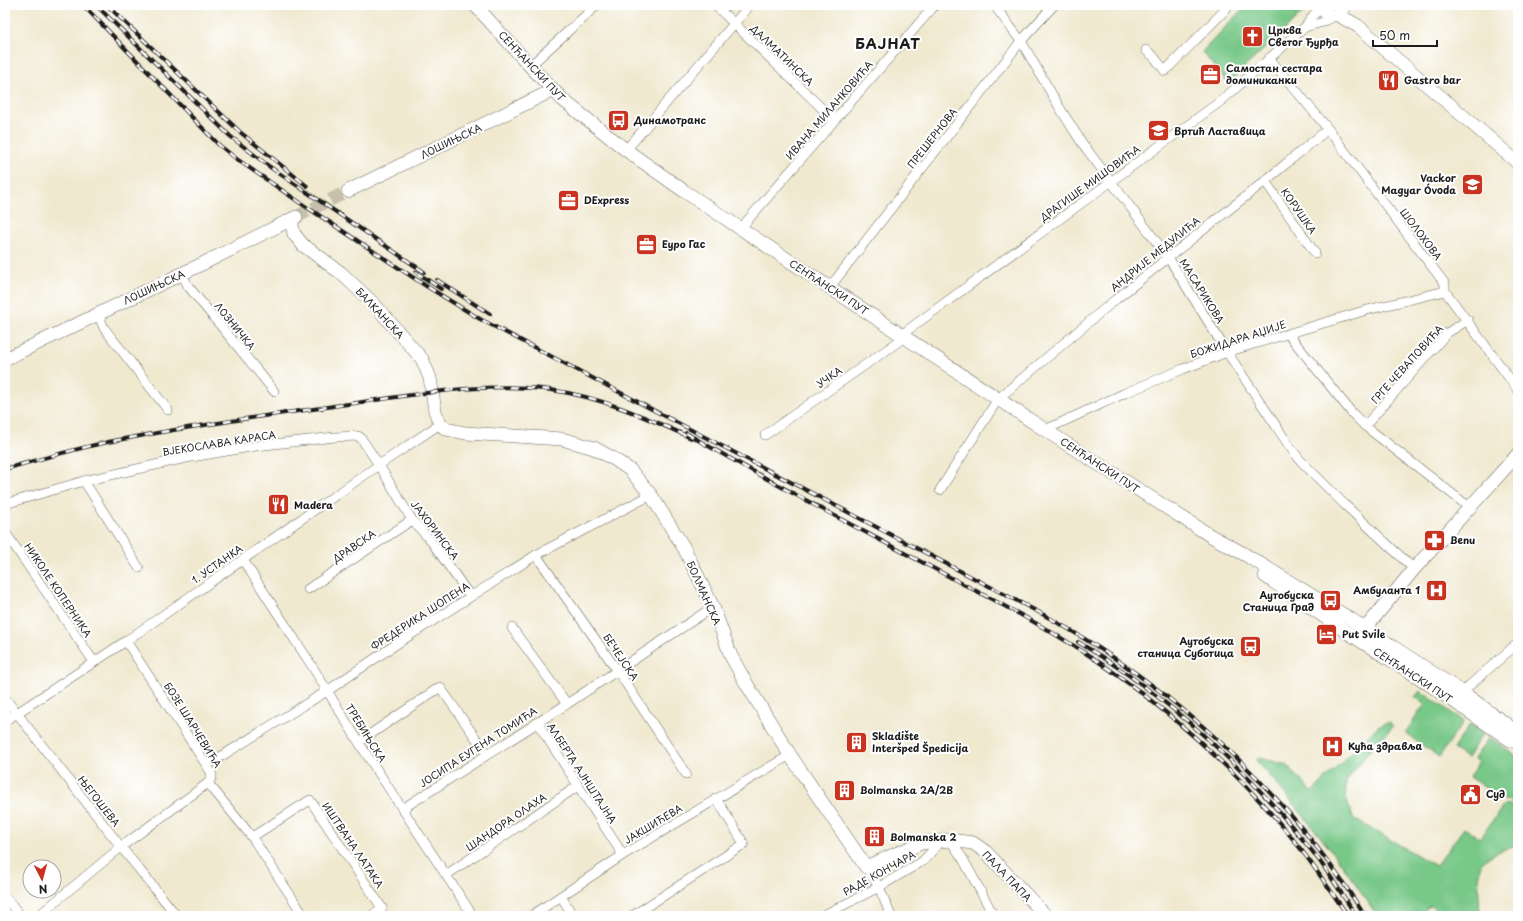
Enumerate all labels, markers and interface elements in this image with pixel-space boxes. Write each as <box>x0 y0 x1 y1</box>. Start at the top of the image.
street label: ДАЛМАТИНСКА <box>747 20 818 89</box>
place label: Црква Светог Ђурђа <box>1268 22 1339 50</box>
scale bar <box>1373 22 1437 48</box>
church icon: Црква Светог Ђурђа <box>1239 23 1265 49</box>
text: 50 m <box>1379 26 1410 44</box>
street label: СЕНЋАНСКИ ПУТ <box>496 27 569 104</box>
district label: БАЈНАТ <box>855 33 921 54</box>
street label: ИВАНА МИЛАНКОВИЋА <box>781 57 876 162</box>
place label: Самостан сестара доминиканки <box>1226 60 1323 87</box>
office icon: Самостан сестара доминиканки <box>1197 61 1223 87</box>
restaurant icon: Gastro bar <box>1376 67 1402 93</box>
place label: Gastro bar <box>1404 72 1462 87</box>
street label: ПРЕШЕРНОВА <box>903 104 960 171</box>
bus stop icon: Динамотранс <box>606 107 632 133</box>
place label: Динамотранс <box>633 112 706 127</box>
school or university icon: Вртић Ластавица <box>1146 118 1172 144</box>
street label: ЛОШИЊСКА <box>418 119 484 162</box>
place label: Вртић Ластавица <box>1174 123 1266 138</box>
street label: ДРАГИШЕ МИШОВИЋА <box>1036 141 1143 225</box>
place label: Vackor Magyar Óvoda <box>1381 170 1457 198</box>
school or university icon: Vackor Magyar Óvoda <box>1459 171 1485 197</box>
street label: КОРУШКА <box>1278 185 1321 237</box>
office icon: DExpress <box>556 187 582 213</box>
place label: DExpress <box>584 192 629 207</box>
street label: ШОЛОХОВА <box>1397 205 1446 263</box>
street label: АНДРИЈЕ МЕДУЛИЋА <box>1107 212 1203 295</box>
office icon: Еуро Гас <box>634 231 660 257</box>
place label: Еуро Гас <box>662 236 706 251</box>
street label: СЕНЋАНСКИ ПУТ <box>787 255 872 318</box>
street label: МАСАРИКОВА <box>1176 255 1228 326</box>
street label: ЛОШИЊСКА <box>121 266 187 307</box>
street label: БАЛКАНСКА <box>353 284 408 342</box>
street label: ЛОЗНИЧКА <box>211 299 260 353</box>
street label: БОЖИДАРА АЏИЈЕ <box>1188 316 1288 361</box>
street label: ГРГЕ ЧЕВАПОВИЋА <box>1367 321 1446 406</box>
street label: УЧКА <box>813 362 845 391</box>
street label: ВЈЕКОСЛАВА КАРАСА <box>161 426 277 459</box>
street label: СЕНЋАНСКИ ПУТ <box>1058 433 1143 496</box>
restaurant icon: Madera <box>266 492 292 518</box>
place label: Madera <box>294 497 333 512</box>
street label: ЈАХОРИНСКА <box>408 497 463 563</box>
street label: ДРАВСКА <box>328 525 379 566</box>
pharmacy icon: Benu <box>1421 527 1447 553</box>
place label: Benu <box>1450 532 1475 547</box>
street label: НИКОЛЕ КОПЕРНИКА <box>21 540 96 640</box>
street label: 1. УСТАНКА <box>188 540 246 587</box>
street label: БОЛМАНСКА <box>684 558 725 627</box>
hospital icon: Амбуланта 1 <box>1423 577 1449 603</box>
street label: ФРЕДЕРИКА ШОПЕНА <box>367 578 472 653</box>
place label: Амбуланта 1 <box>1353 582 1420 597</box>
place label: Аутобуска Станица Град <box>1243 587 1314 614</box>
bus stop icon: Аутобуска Станица Град <box>1317 588 1343 614</box>
hotel icon: Put Svile <box>1313 621 1339 647</box>
place label: Put Svile <box>1342 626 1386 641</box>
street label: БЕЧЕЈСКА <box>600 630 643 683</box>
place label: Аутобуска станица Суботица <box>1138 633 1234 661</box>
bus stop icon: Аутобуска станица Суботица <box>1237 634 1263 660</box>
street label: СЕНЋАНСКИ ПУТ <box>1371 643 1456 706</box>
street label: БОЗЕ ШАРЧЕВИЋА <box>161 679 226 771</box>
street label: ТРЕБИЊСКА <box>342 701 391 765</box>
street label: ЈОСИПА ЕУГЕНА ТОМИЋА <box>416 703 540 790</box>
street label: АЛБЕРТА АЈНШТАЈНА <box>544 719 621 826</box>
place label: Skladište Interšped Špedicija <box>872 728 969 755</box>
building icon: Skladište Interšped Špedicija <box>844 729 870 755</box>
hospital icon: Кућа здравља <box>1319 733 1345 759</box>
place label: Кућа здравља <box>1348 738 1423 754</box>
street label: ЊЕГОШЕВА <box>75 772 124 829</box>
building icon: Bolmanska 2A/2B <box>831 777 857 803</box>
public building icon: Суд <box>1458 781 1484 807</box>
place label: Bolmanska 2A/2B <box>860 782 953 797</box>
place label: Суд <box>1486 786 1505 801</box>
street label: ШАНДОРА ОЛАХА <box>462 789 549 854</box>
street label: ИШТВАНА ЛАТАКА <box>319 799 388 891</box>
street label: ЈАКШИЋЕВА <box>621 800 685 847</box>
building icon: Bolmanska 2 <box>861 824 887 850</box>
place label: Bolmanska 2 <box>890 829 957 844</box>
street label: РАДЕ КОНЧАРА <box>840 846 918 899</box>
street label: ПАЛА ПАПА <box>979 847 1036 905</box>
north arrow <box>22 859 62 899</box>
text: N <box>38 881 48 898</box>

